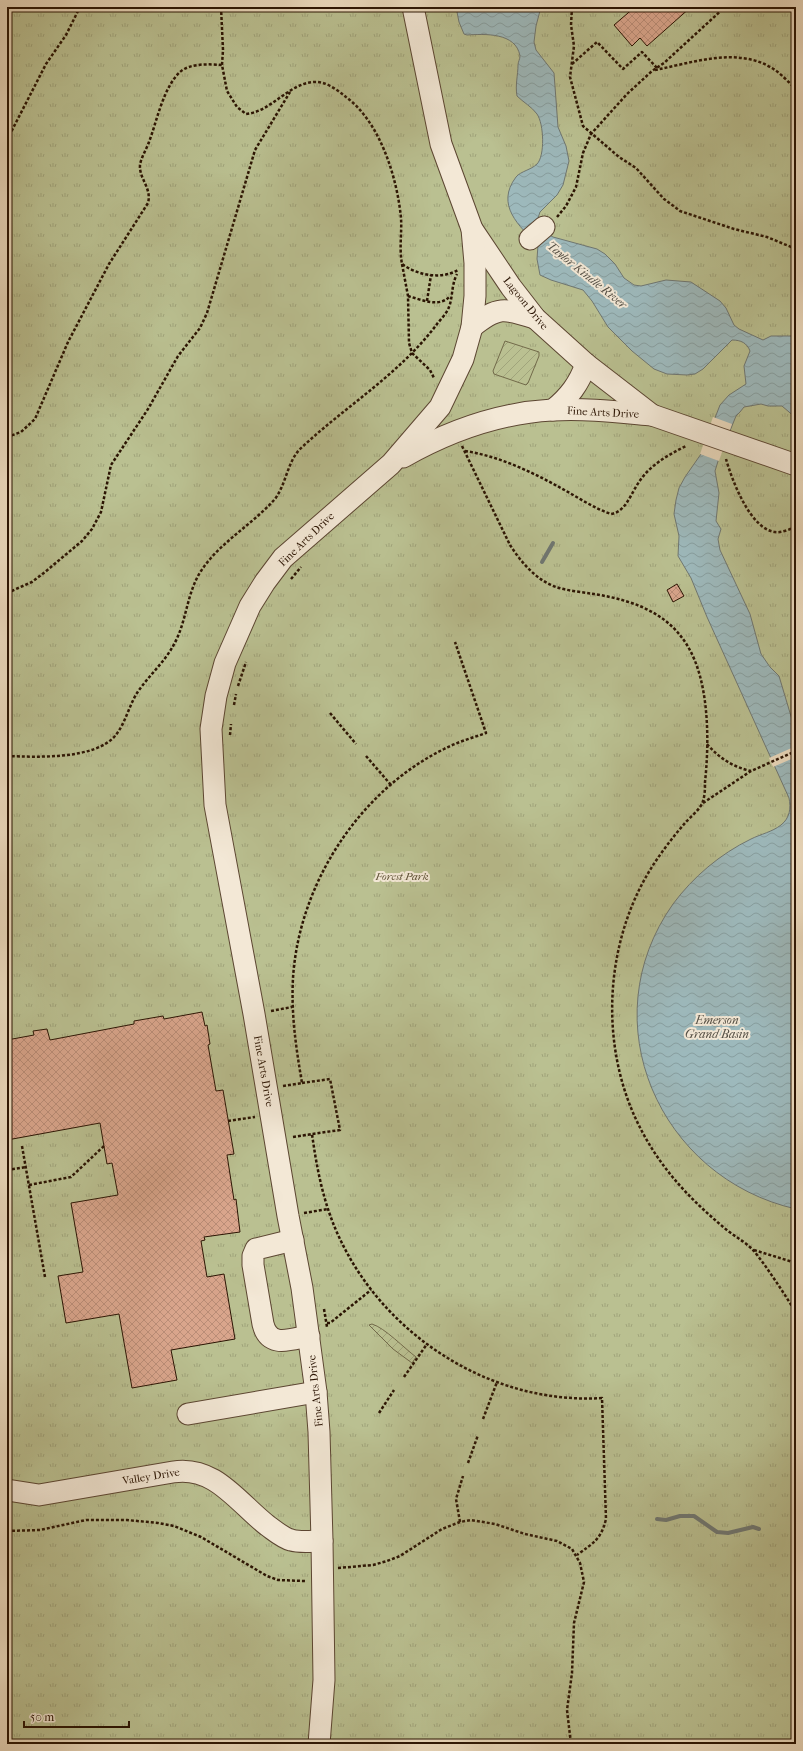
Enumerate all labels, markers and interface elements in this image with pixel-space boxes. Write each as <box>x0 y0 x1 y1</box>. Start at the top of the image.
water label: Taylor Kindle River <box>544 239 631 312</box>
street label: Lagoon Drive <box>500 274 551 333</box>
street label: Fine Arts Drive <box>566 404 640 421</box>
street label: Fine Arts Drive <box>276 509 337 569</box>
park label: Forest Park <box>374 870 429 883</box>
water label: Emerson Grand Basin <box>685 1013 749 1041</box>
street label: Fine Arts Drive <box>251 1034 276 1108</box>
street label: Fine Arts Drive <box>305 1354 326 1428</box>
street label: Valley Drive <box>120 1465 181 1488</box>
scale bar <box>24 1703 129 1729</box>
text: 50 m <box>30 1710 54 1724</box>

